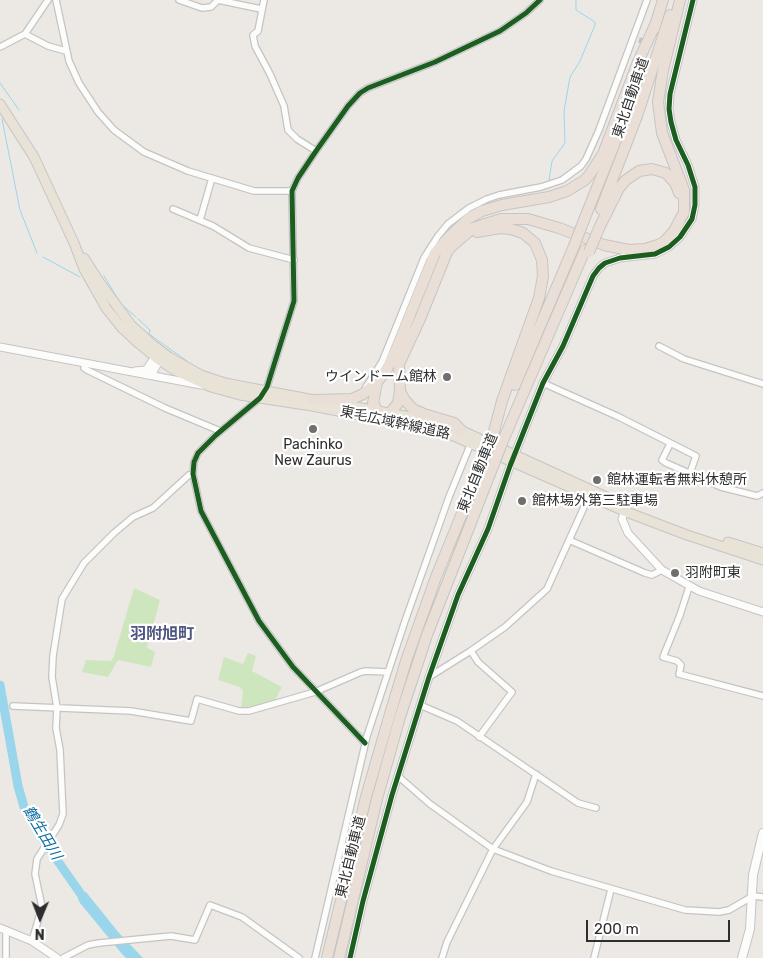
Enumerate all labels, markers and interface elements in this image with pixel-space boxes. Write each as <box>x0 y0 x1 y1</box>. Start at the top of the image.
street label: 東北自動車道 <box>609 56 653 140</box>
place label: ウインドーム館林 <box>325 369 437 385</box>
marker: ウインドーム館林 <box>441 371 453 383</box>
street label: 東毛広域幹線道路 <box>338 403 452 443</box>
marker: Pachinko New Zaurus <box>307 423 319 435</box>
street label: 東北自動車道 <box>454 431 502 515</box>
place label: Pachinko New Zaurus <box>274 437 352 470</box>
place label: 館林運転者無料休憩所 <box>607 472 747 488</box>
marker: 館林運転者無料休憩所 <box>591 474 603 486</box>
place label: 館林場外第三駐車場 <box>532 493 658 509</box>
marker: 館林場外第三駐車場 <box>516 495 528 507</box>
place label: 羽附町東 <box>685 565 741 581</box>
marker: 羽附町東 <box>669 567 681 579</box>
district label: 羽附旭町 <box>130 624 194 644</box>
water label: 鶴生田川 <box>19 803 65 863</box>
street label: 東北自動車道 <box>333 814 369 900</box>
north arrow <box>15 893 65 943</box>
scale bar <box>588 910 732 942</box>
text: 200 m <box>594 920 639 938</box>
text: N <box>35 925 45 942</box>

